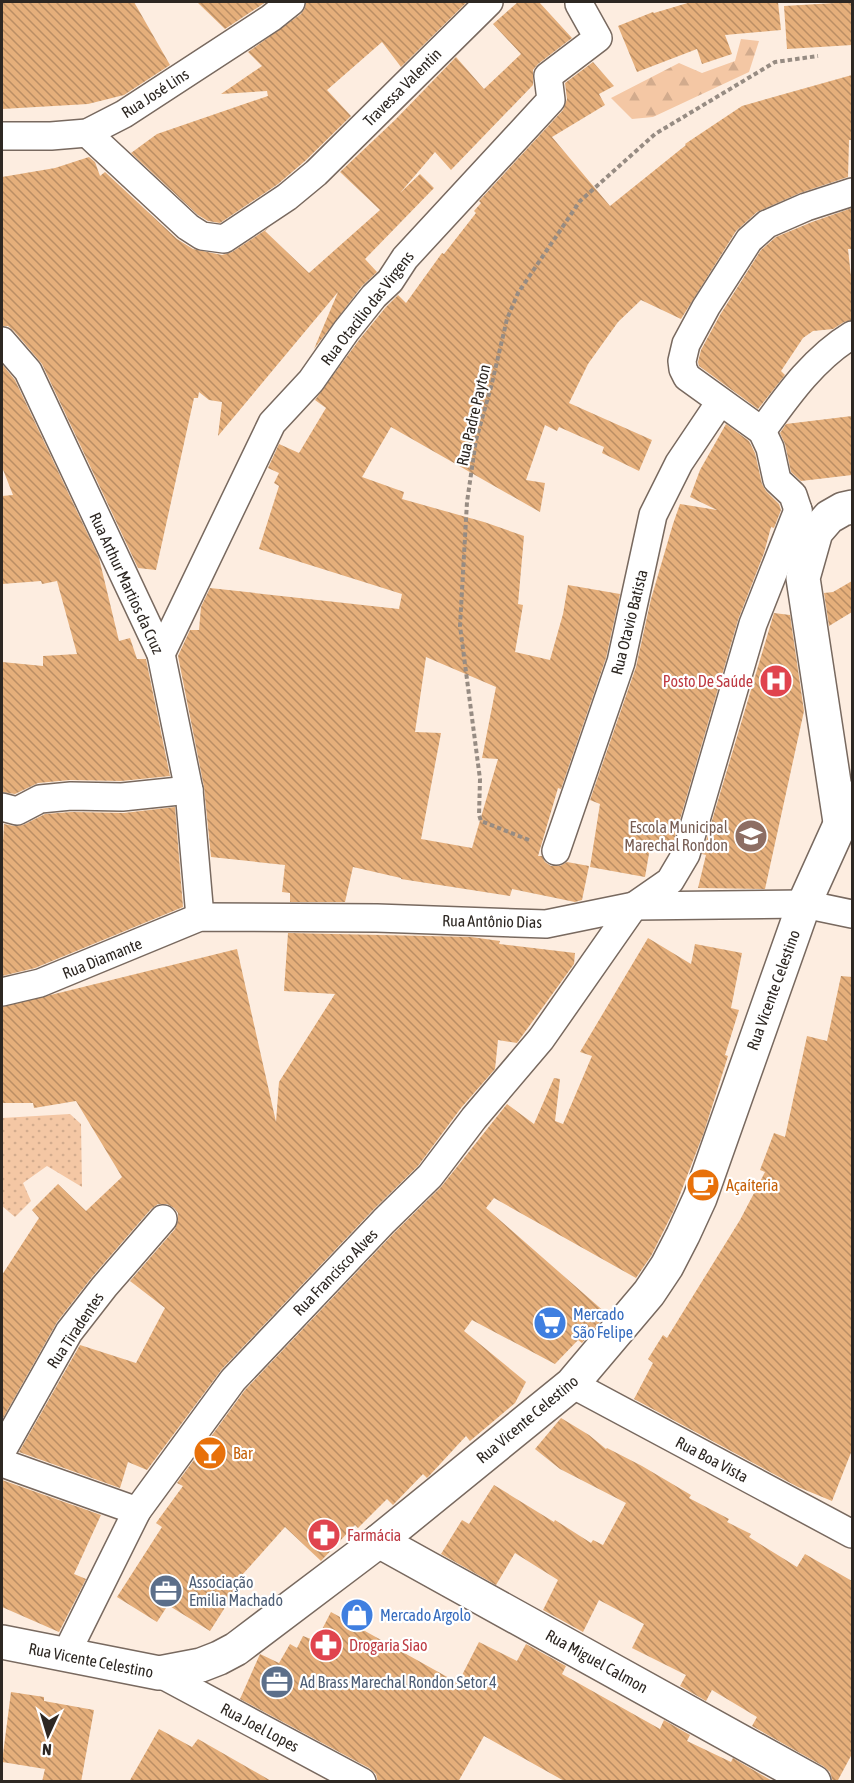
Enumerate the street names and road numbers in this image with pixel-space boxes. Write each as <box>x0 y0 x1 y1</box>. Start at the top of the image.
street label: Travessa Valentin <box>359 44 445 130</box>
street label: Rua José Lins <box>118 64 192 121</box>
street label: Rua Otacilio das Virgens <box>317 247 418 369</box>
street label: Rua Padre Payton <box>453 363 494 468</box>
street label: Rua Arthur Martios da Cruz <box>86 510 168 657</box>
street label: Rua Otavio Batista <box>607 568 651 676</box>
street label: Rua Antônio Dias <box>442 911 542 931</box>
street label: Rua Vicente Celestino <box>743 927 803 1053</box>
street label: Rua Diamante <box>60 934 144 982</box>
street label: Rua Francisco Alves <box>289 1225 381 1319</box>
street label: Rua Tiradentes <box>43 1288 107 1371</box>
street label: Rua Vicente Celestino <box>473 1371 581 1467</box>
street label: Rua Boa Vista <box>673 1432 751 1486</box>
street label: Rua Miguel Calmon <box>542 1626 651 1697</box>
street label: Rua Vicente Celestino <box>27 1639 155 1681</box>
street label: Rua Joel Lopes <box>217 1699 302 1756</box>

